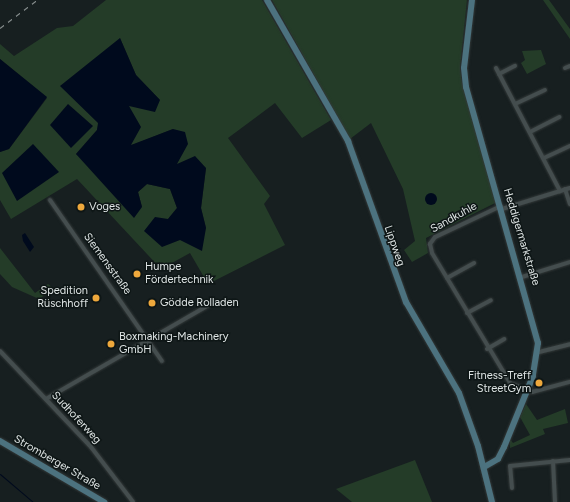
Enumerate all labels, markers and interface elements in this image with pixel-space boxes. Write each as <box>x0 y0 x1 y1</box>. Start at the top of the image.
street label: Heddigermarkstraße <box>500 187 542 287</box>
place label: Voges <box>89 200 120 214</box>
street label: Sandkuhle <box>429 200 479 236</box>
marker: Voges <box>76 202 86 212</box>
street label: Lippweg <box>381 224 407 268</box>
street label: Siemensstraße <box>80 231 134 297</box>
place label: Humpe Fördertechnik <box>145 261 213 287</box>
marker: Humpe Fördertechnik <box>132 269 142 279</box>
place label: Spedition Rüschhoff <box>37 285 88 311</box>
marker: Spedition Rüschhoff <box>91 293 101 303</box>
place label: Gödde Rolladen <box>160 296 239 310</box>
marker: Gödde Rolladen <box>147 298 157 308</box>
place label: Boxmaking-Machinery GmbH <box>119 331 229 357</box>
marker: Boxmaking-Machinery GmbH <box>106 339 116 349</box>
place label: Fitness-Treff StreetGym <box>468 370 531 396</box>
marker: Fitness-Treff StreetGym <box>534 378 544 388</box>
street label: Sudhoferweg <box>48 389 104 447</box>
street label: Stromberger Straße <box>11 433 103 493</box>

